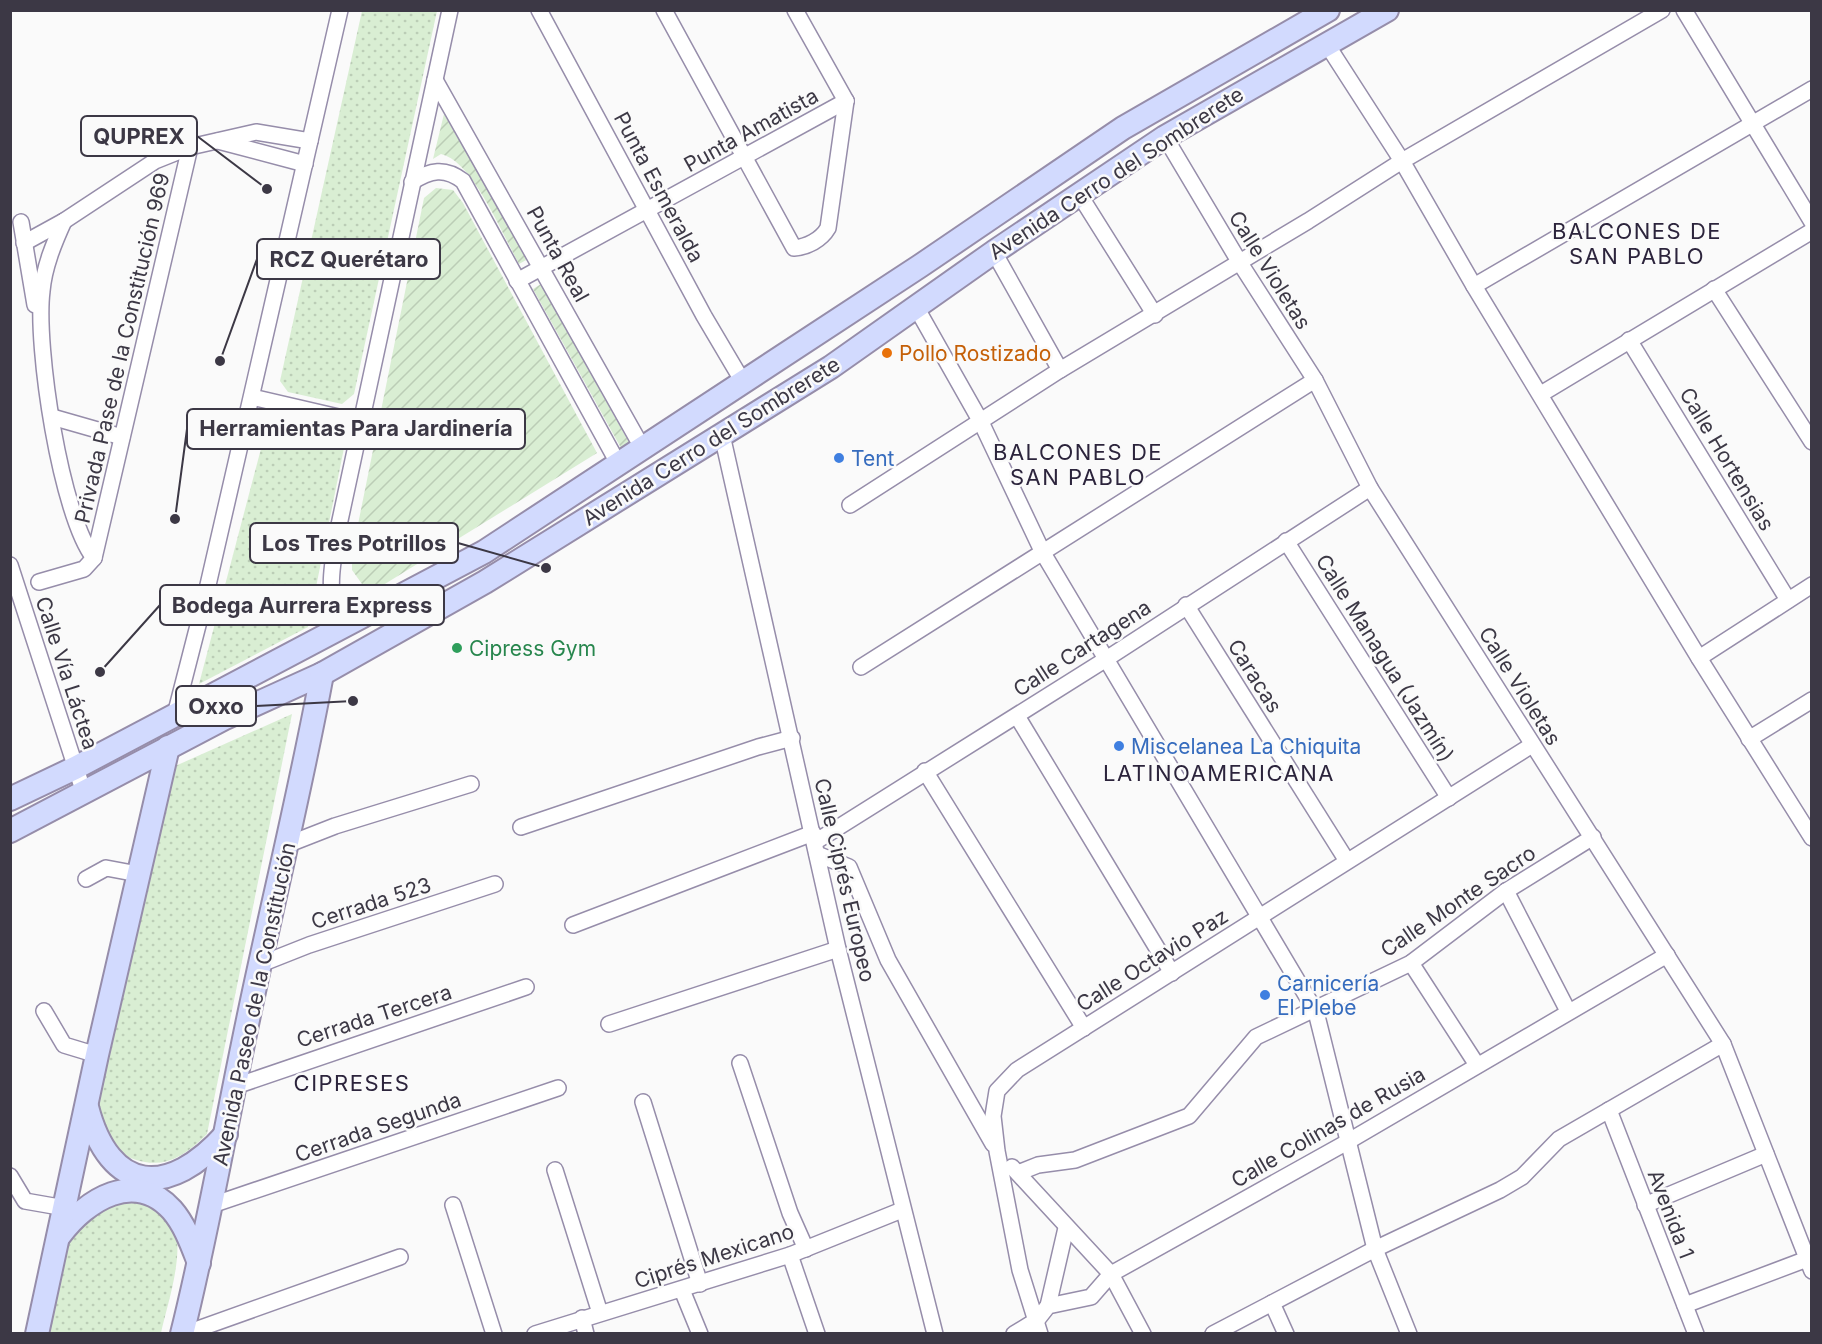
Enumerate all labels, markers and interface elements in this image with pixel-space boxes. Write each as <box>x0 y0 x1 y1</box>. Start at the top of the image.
street label: Avenida Cerro del Sombrerete <box>984 81 1248 265</box>
street label: Punta Amatista <box>680 83 822 177</box>
street label: Punta Esmeralda <box>609 108 709 266</box>
callout: QUPREX <box>81 116 197 156</box>
text: QUPREX <box>93 123 185 149</box>
street label: Privada Pase de la Constitución 969 <box>69 170 175 526</box>
street label: Punta Real <box>522 202 594 306</box>
street label: Calle Violetas <box>1224 206 1316 334</box>
district label: BALCONES DE SAN PABLO <box>1552 218 1722 269</box>
callout: RCZ Querétaro <box>257 239 440 279</box>
text: RCZ Querétaro <box>270 246 428 272</box>
place label: Pollo Rostizado <box>899 341 1051 366</box>
marker: Pollo Rostizado <box>880 346 894 360</box>
street label: Avenida Cerro del Sombrerete <box>578 351 844 531</box>
street label: Calle Hortensias <box>1675 383 1779 535</box>
callout: Herramientas Para Jardinería <box>187 409 525 449</box>
text: Herramientas Para Jardinería <box>199 415 513 441</box>
district label: BALCONES DE SAN PABLO <box>993 439 1163 490</box>
place label: Tent <box>851 446 895 471</box>
marker: Tent <box>832 451 846 465</box>
callout: Los Tres Potrillos <box>250 523 458 563</box>
text: Los Tres Potrillos <box>262 530 446 556</box>
street label: Calle Managua (Jazmín) <box>1311 550 1459 766</box>
callout: Bodega Aurrera Express <box>160 585 444 625</box>
text: Bodega Aurrera Express <box>172 592 432 618</box>
street label: Calle Vía Láctea <box>30 593 104 753</box>
street label: Calle Cartagena <box>1009 594 1155 702</box>
street label: Calle Violetas <box>1474 622 1566 750</box>
street label: Caracas <box>1223 635 1287 717</box>
place label: Cipress Gym <box>469 636 596 661</box>
marker: Cipress Gym <box>450 641 464 655</box>
callout: Oxxo <box>176 686 256 726</box>
text: Oxxo <box>188 693 244 719</box>
place label: Miscelanea La Chiquita <box>1131 734 1361 759</box>
marker: Miscelanea La Chiquita <box>1112 739 1126 753</box>
district label: LATINOAMERICANA <box>1103 760 1335 786</box>
street label: Calle Ciprés Europeo <box>809 776 881 984</box>
street label: Avenida Paseo de la Constitución <box>207 840 301 1168</box>
street label: Calle Monte Sacro <box>1376 840 1540 962</box>
street label: Cerrada 523 <box>308 872 434 934</box>
street label: Calle Octavio Paz <box>1072 903 1232 1017</box>
place label: Carnicería El Plebe <box>1277 971 1379 1020</box>
street label: Cerrada Tercera <box>293 979 455 1053</box>
marker: Carnicería El Plebe <box>1258 988 1272 1002</box>
street label: Calle Colinas de Rusia <box>1227 1061 1429 1193</box>
district label: CIPRESES <box>294 1070 410 1096</box>
street label: Cerrada Segunda <box>292 1087 464 1167</box>
street label: Avenida 1 <box>1643 1166 1699 1262</box>
street label: Ciprés Mexicano <box>631 1218 797 1294</box>

